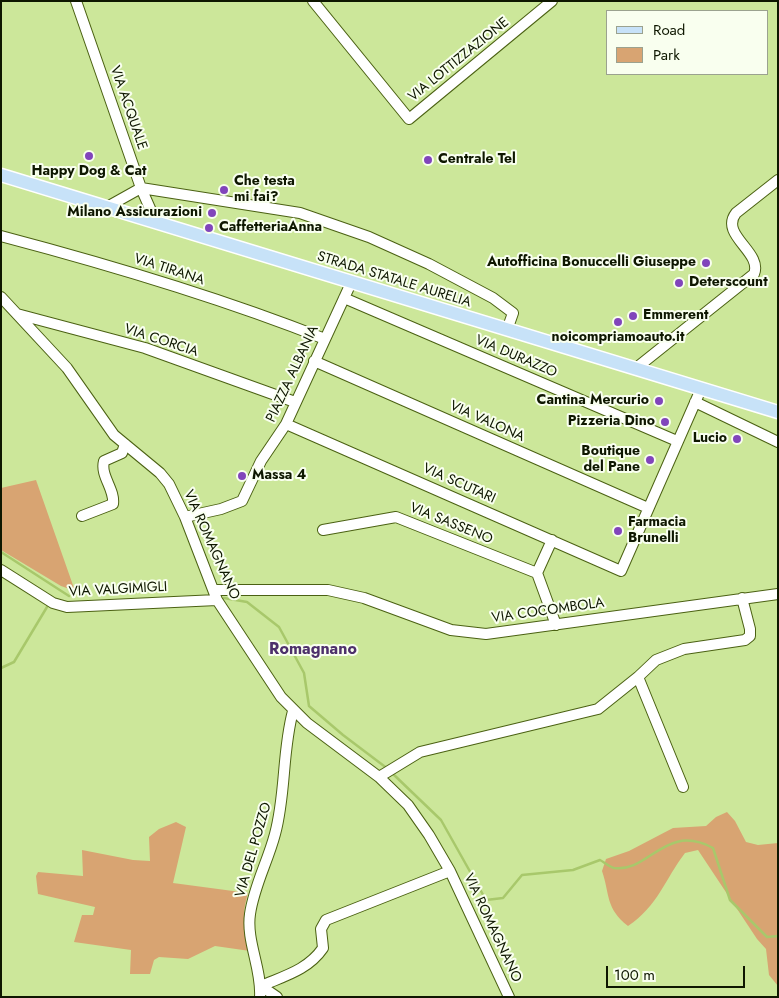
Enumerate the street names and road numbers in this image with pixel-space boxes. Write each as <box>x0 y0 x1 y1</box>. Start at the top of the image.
street label: VIA LOTTIZZAZIONE <box>405 14 513 106</box>
street label: VIA ACQUALE <box>106 64 150 152</box>
street label: STRADA STATALE AURELIA <box>315 249 473 311</box>
street label: VIA TIRANA <box>132 251 206 289</box>
street label: VIA CORCIA <box>122 321 200 361</box>
street label: PIAZZA ALBANIA <box>263 323 323 425</box>
street label: VIA DURAZZO <box>473 332 559 382</box>
street label: VIA VALONA <box>447 398 527 446</box>
street label: VIA SCUTARI <box>420 461 498 507</box>
street label: VIA ROMAGNANO <box>179 488 243 602</box>
street label: VIA SASSENO <box>407 500 495 548</box>
street label: VIA VALGIMIGLI <box>68 579 168 601</box>
street label: VIA COCOMBOLA <box>491 595 605 627</box>
street label: VIA DEL POZZO <box>232 801 276 899</box>
street label: VIA ROMAGNANO <box>459 871 525 985</box>

